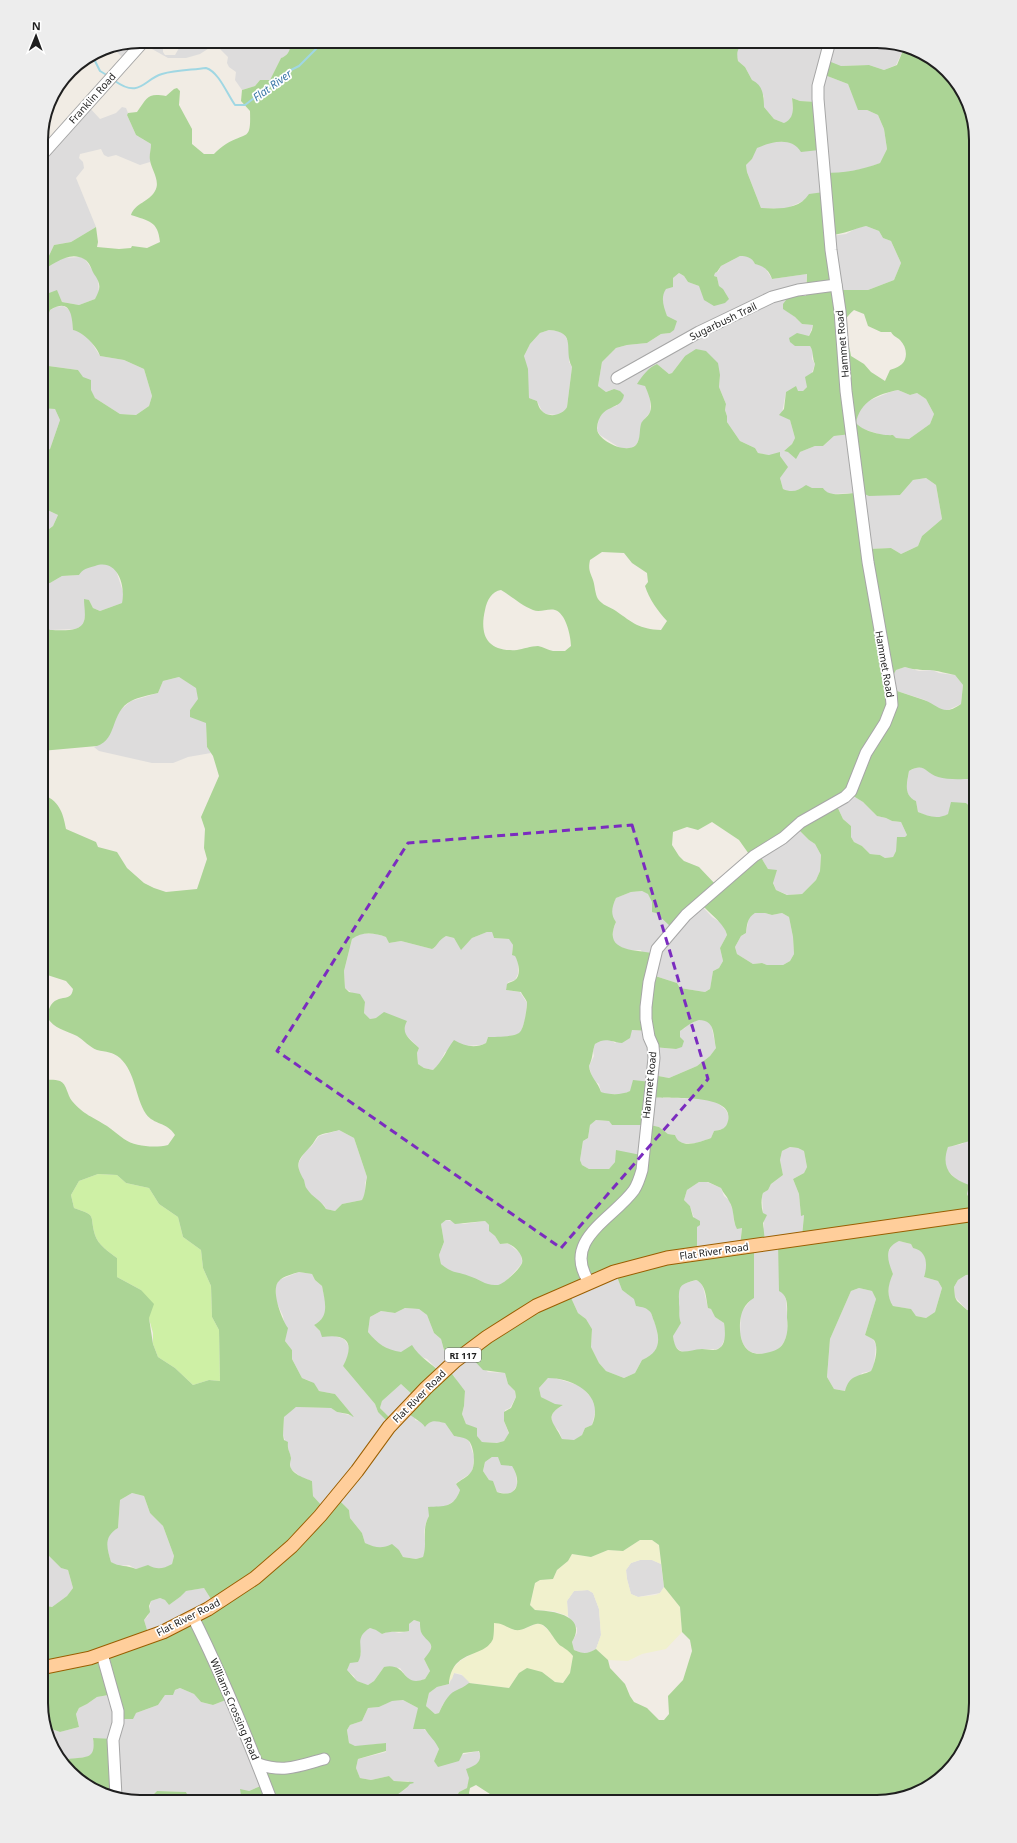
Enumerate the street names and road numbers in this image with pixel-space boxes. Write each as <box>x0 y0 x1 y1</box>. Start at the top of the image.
street label: Franklin Road <box>65 69 119 127</box>
street label: Sugarbush Trail <box>687 299 759 343</box>
street label: Hammet Road <box>832 310 852 378</box>
street label: Hammet Road <box>872 629 898 699</box>
street label: Hammet Road <box>639 1051 659 1119</box>
street label: Flat River Road <box>678 1239 750 1263</box>
road number: RI 117 <box>445 1348 481 1362</box>
street label: Flat River Road <box>389 1366 449 1426</box>
street label: Flat River Road <box>154 1595 222 1639</box>
street label: Williams Crossing Road <box>207 1656 263 1762</box>

